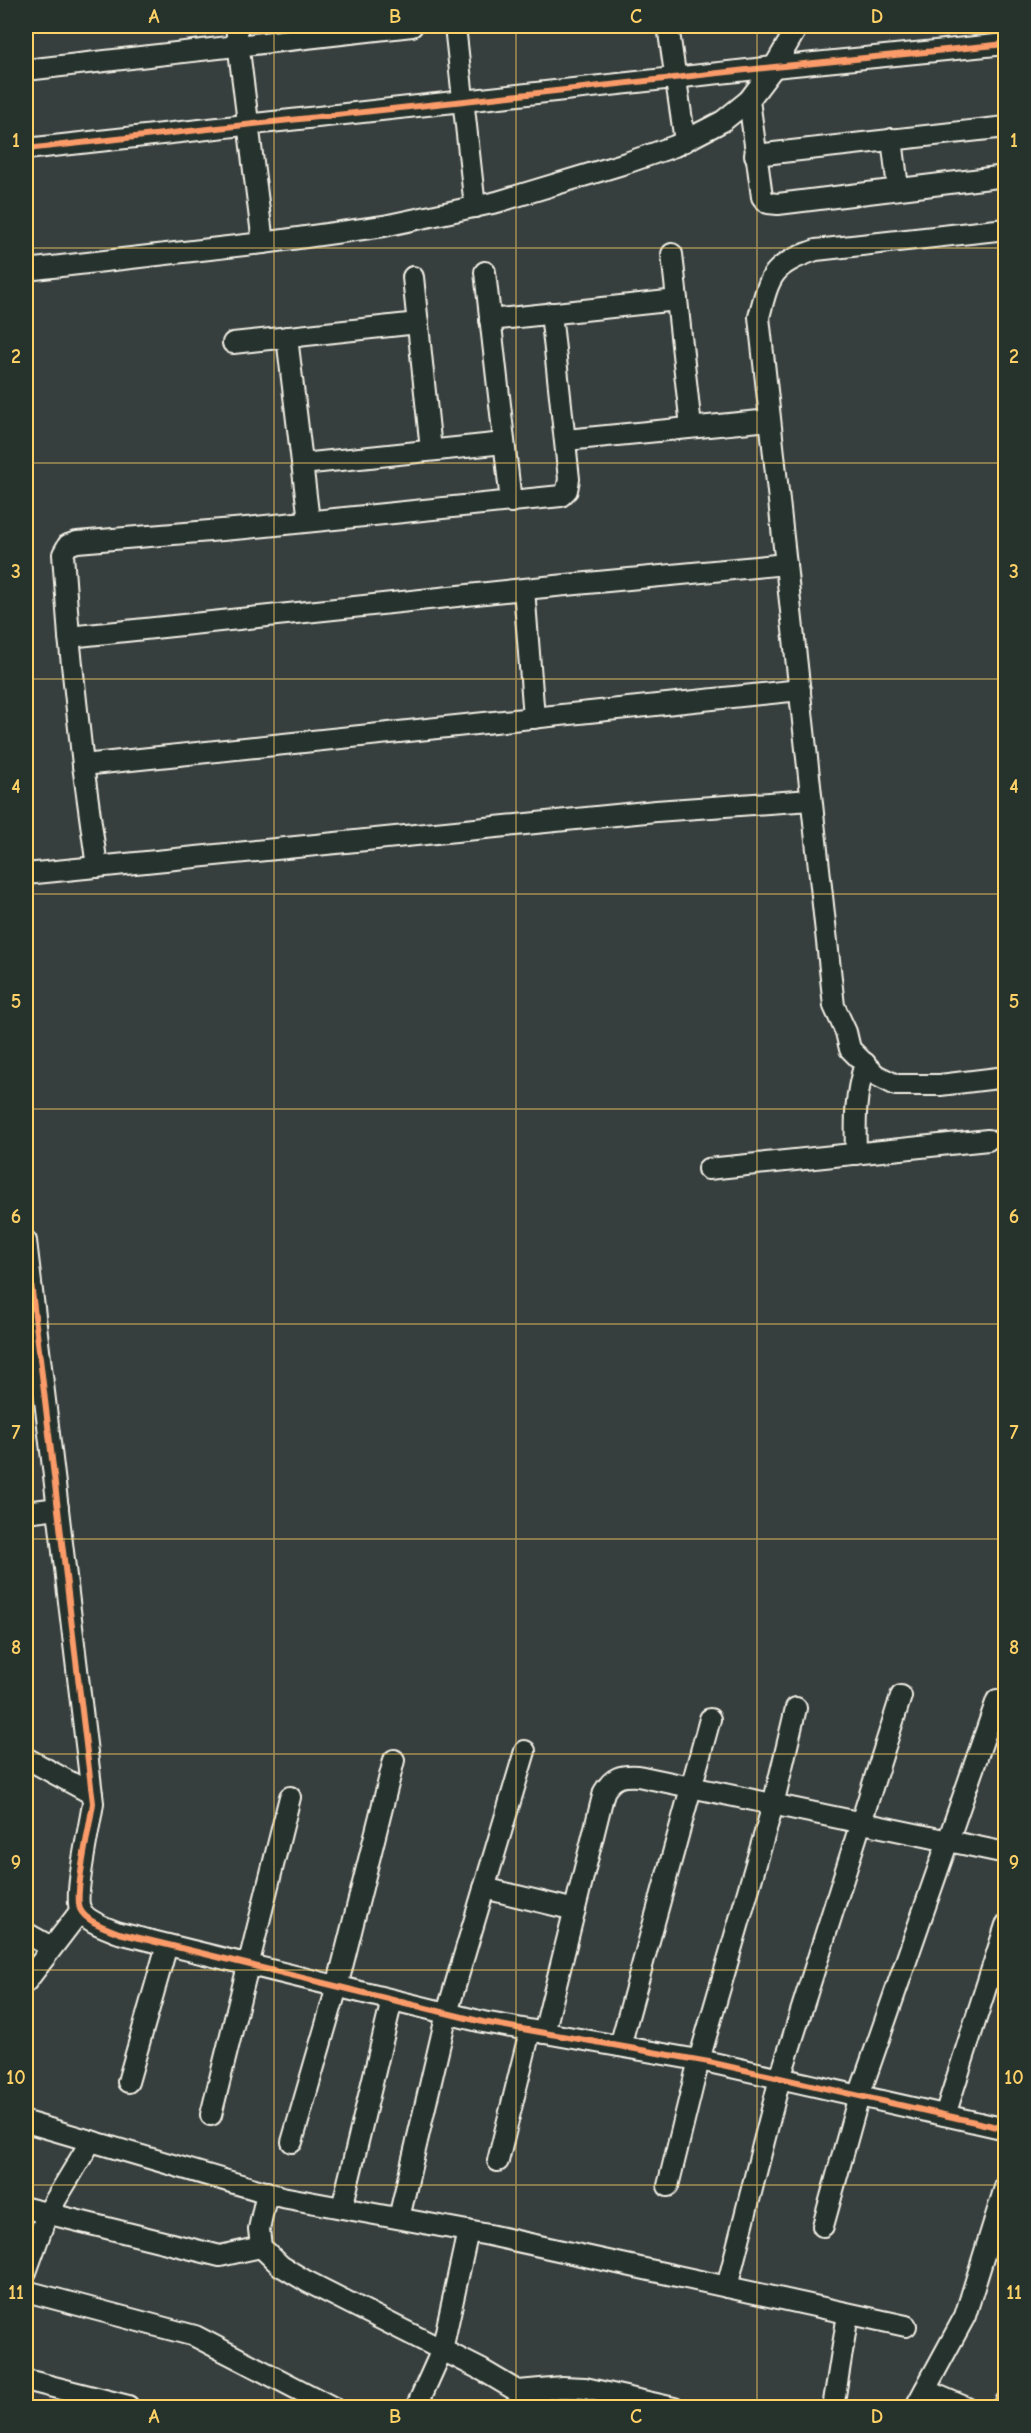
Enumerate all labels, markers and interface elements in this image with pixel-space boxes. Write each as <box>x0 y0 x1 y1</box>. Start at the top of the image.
text: A <box>148 5 160 28</box>
text: B <box>389 5 401 28</box>
text: C <box>630 5 642 28</box>
text: D <box>871 5 883 28</box>
text: 1 <box>12 129 20 152</box>
text: 1 <box>1010 129 1018 152</box>
text: 2 <box>11 345 21 368</box>
text: 2 <box>1009 345 1019 368</box>
text: 3 <box>11 560 21 583</box>
text: 3 <box>1009 560 1019 583</box>
text: 4 <box>11 775 21 798</box>
text: 4 <box>1009 775 1019 798</box>
text: 5 <box>11 990 21 1013</box>
text: 5 <box>1009 990 1019 1013</box>
text: 6 <box>11 1205 21 1228</box>
text: 6 <box>1009 1205 1019 1228</box>
text: 7 <box>12 1421 21 1444</box>
text: 7 <box>1010 1421 1019 1444</box>
text: 8 <box>11 1636 21 1659</box>
text: 8 <box>1009 1636 1019 1659</box>
text: 9 <box>11 1851 21 1874</box>
text: 9 <box>1009 1851 1019 1874</box>
text: 10 <box>6 2066 26 2089</box>
text: 10 <box>1004 2066 1024 2089</box>
text: 11 <box>8 2281 24 2304</box>
text: 11 <box>1006 2281 1022 2304</box>
text: A <box>148 2405 160 2428</box>
text: B <box>389 2405 401 2428</box>
text: C <box>630 2405 642 2428</box>
text: D <box>871 2405 883 2428</box>

